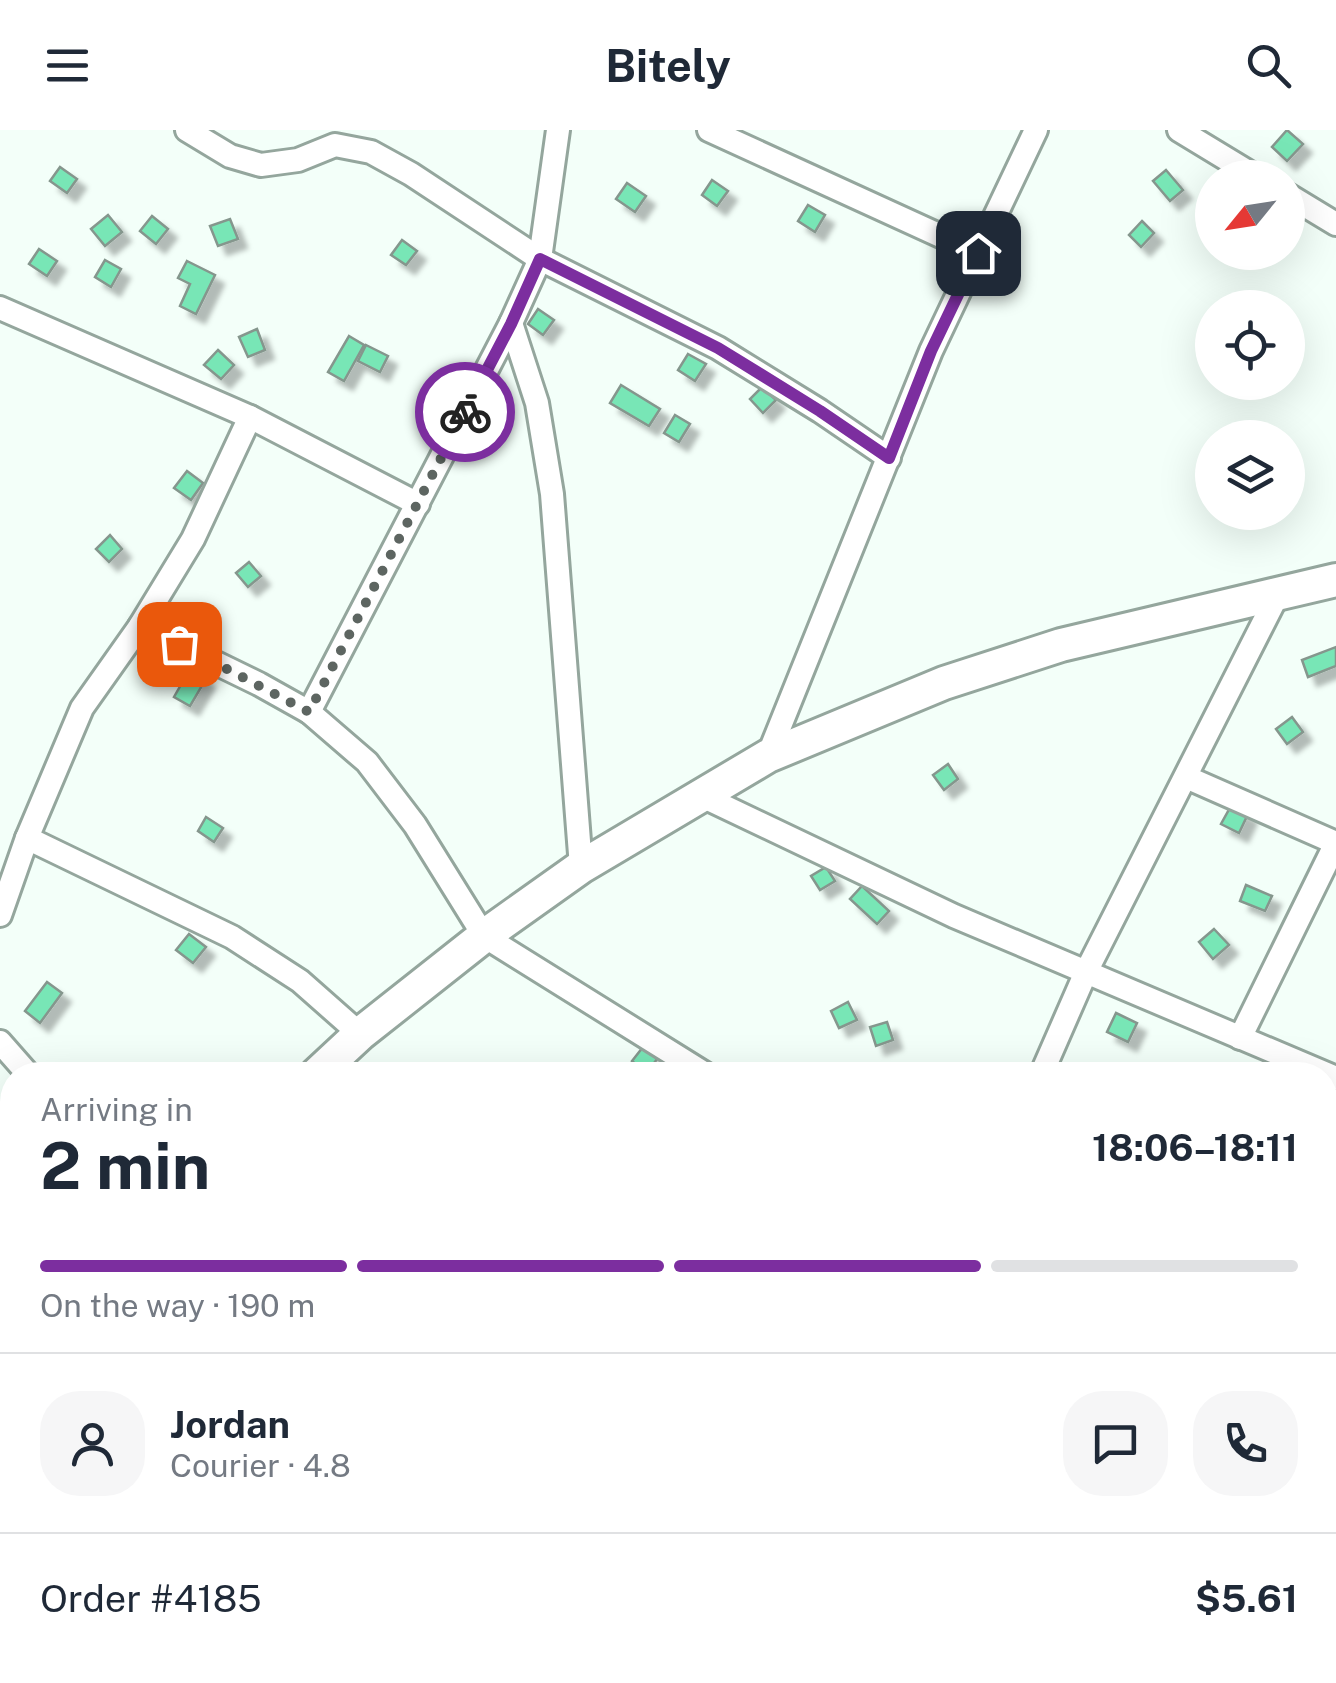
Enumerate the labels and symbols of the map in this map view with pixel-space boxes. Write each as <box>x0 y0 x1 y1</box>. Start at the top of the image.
north arrow <box>1195 160 1305 270</box>
pin <box>936 211 1021 296</box>
courier <box>415 362 515 462</box>
pin <box>137 602 222 687</box>

